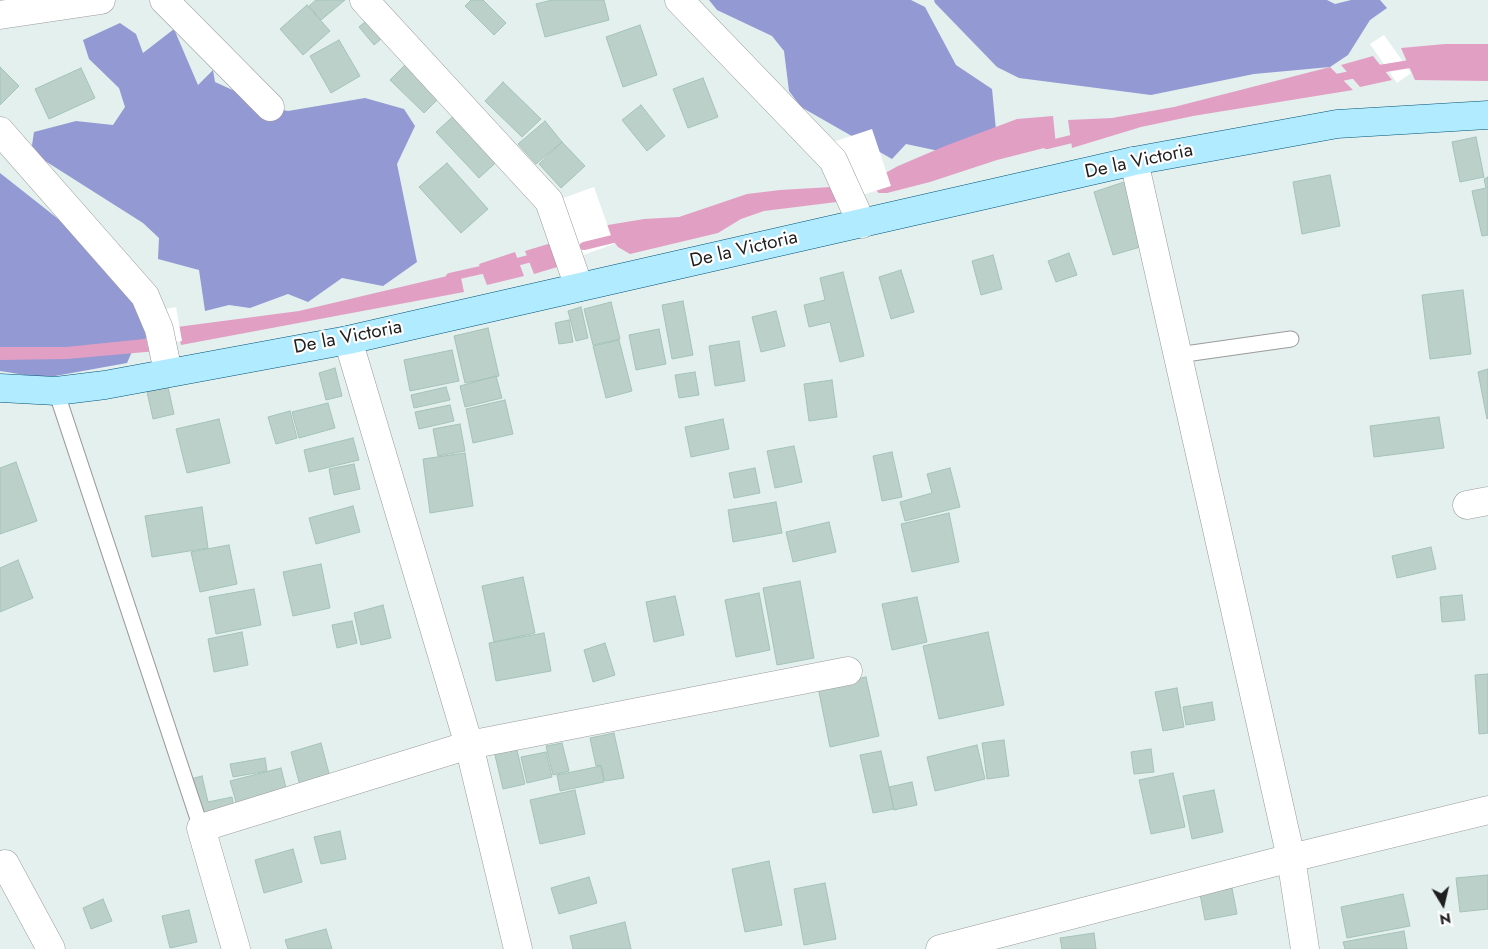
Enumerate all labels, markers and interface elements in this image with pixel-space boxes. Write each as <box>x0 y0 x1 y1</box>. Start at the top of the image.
street label: De la Victoria <box>1083 139 1195 185</box>
street label: De la Victoria <box>688 227 800 273</box>
street label: De la Victoria <box>292 316 404 360</box>
north arrow <box>1418 879 1468 929</box>
text: N <box>1438 908 1452 930</box>

